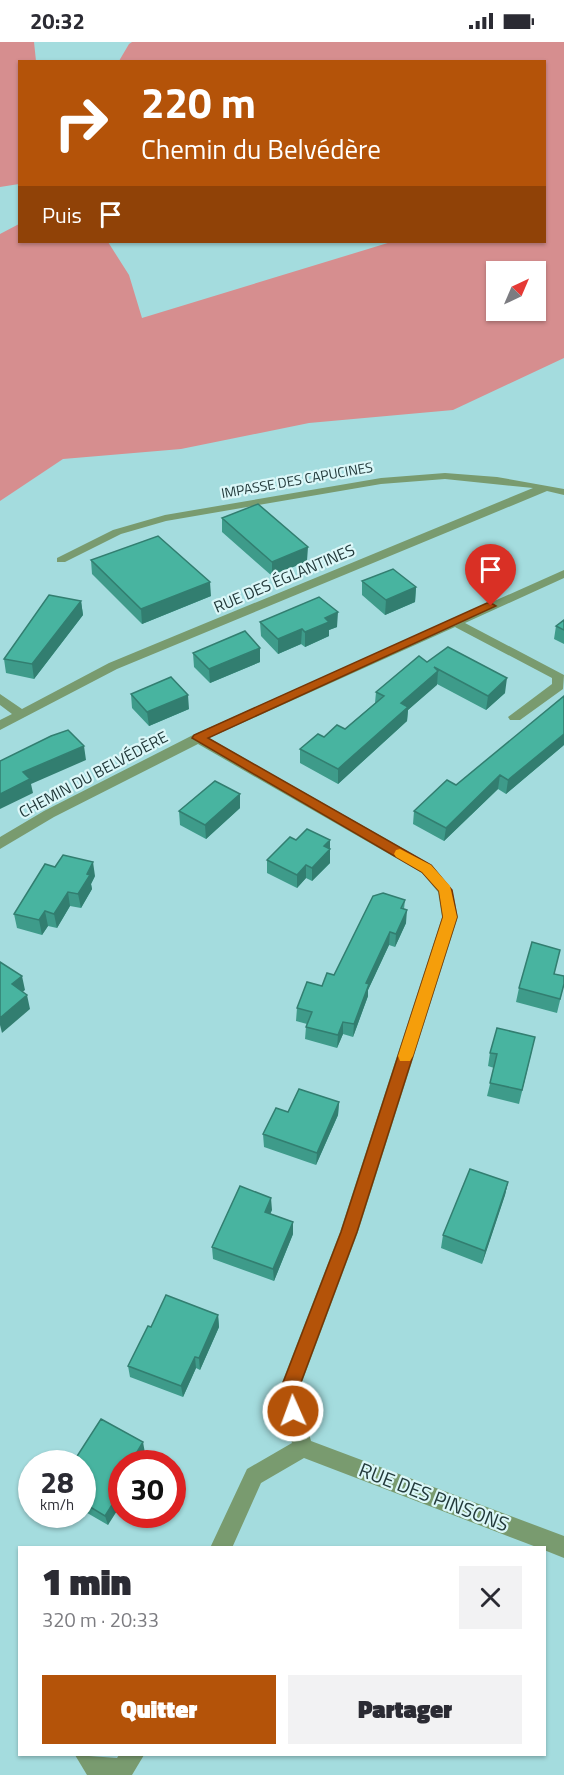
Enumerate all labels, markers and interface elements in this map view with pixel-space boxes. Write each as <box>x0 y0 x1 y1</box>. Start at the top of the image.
text: 20:32 <box>30 4 85 38</box>
text: 220 m <box>141 70 256 134</box>
icon: right <box>42 84 120 162</box>
text: Chemin du Belvédère <box>141 128 381 169</box>
text: Puis <box>42 198 82 232</box>
icon: arrive <box>94 198 127 231</box>
north arrow <box>486 261 546 321</box>
map controls <box>486 261 546 321</box>
street label: IMPASSE DES CAPUCINES <box>219 456 374 503</box>
street label: RUE DES ÉGLANTINES <box>210 537 358 619</box>
pin <box>465 544 516 606</box>
icon: arrive <box>474 553 507 586</box>
street label: CHEMIN DU BELVÉDÈRE <box>14 724 172 823</box>
position arrow <box>261 1379 325 1443</box>
speed limit sign: 30 <box>108 1450 186 1528</box>
street label: RUE DES PINSONS <box>355 1454 514 1539</box>
text: 28 <box>40 1459 74 1505</box>
text: km/h <box>40 1493 74 1516</box>
text: 1 min <box>42 1554 131 1609</box>
button: close <box>459 1566 522 1629</box>
text: 320 m · 20:33 <box>42 1604 159 1635</box>
button: Quitter <box>42 1675 276 1744</box>
button: Partager <box>288 1675 522 1744</box>

